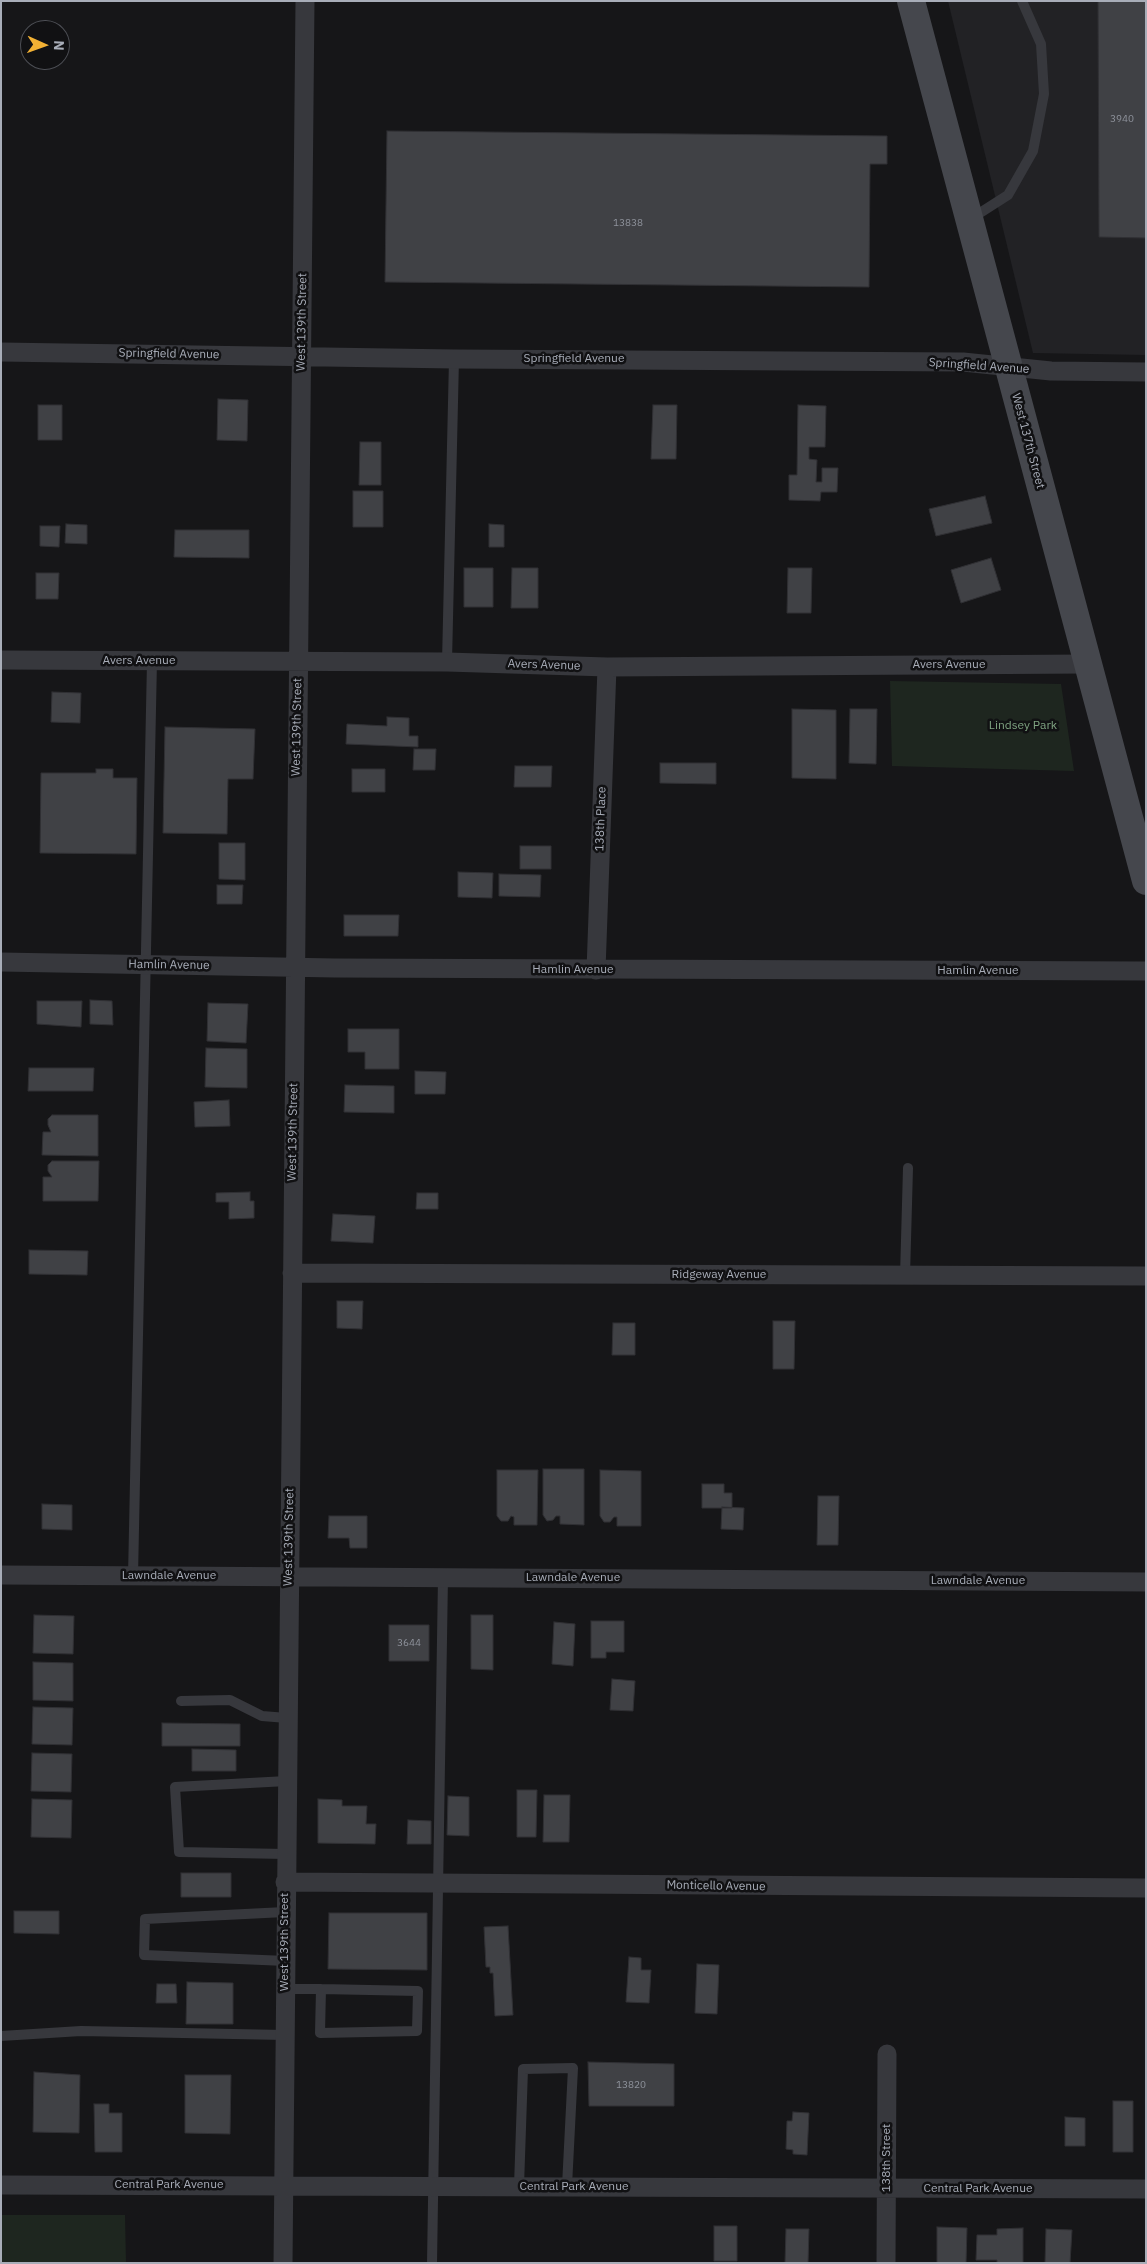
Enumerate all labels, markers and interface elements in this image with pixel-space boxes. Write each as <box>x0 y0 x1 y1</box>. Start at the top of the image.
north arrow <box>20 20 70 70</box>
text: N <box>50 40 68 51</box>
house number: 3940 <box>1110 113 1134 125</box>
house number: 13838 <box>613 217 643 229</box>
street label: West 139th Street <box>294 273 310 371</box>
street label: Springfield Avenue <box>118 346 220 362</box>
street label: Springfield Avenue <box>523 352 625 366</box>
street label: Springfield Avenue <box>928 355 1030 377</box>
street label: West 137th Street <box>1008 392 1048 490</box>
street label: Avers Avenue <box>103 654 175 668</box>
street label: Avers Avenue <box>507 657 581 673</box>
street label: Avers Avenue <box>913 658 985 672</box>
street label: West 139th Street <box>289 678 305 776</box>
park label: Lindsey Park <box>989 719 1057 733</box>
street label: 138th Place <box>593 786 609 852</box>
street label: Hamlin Avenue <box>128 957 210 973</box>
street label: Hamlin Avenue <box>532 963 614 977</box>
street label: Hamlin Avenue <box>937 964 1019 978</box>
street label: West 139th Street <box>285 1083 301 1181</box>
street label: Ridgeway Avenue <box>672 1268 766 1282</box>
street label: West 139th Street <box>281 1488 297 1586</box>
street label: Lawndale Avenue <box>122 1569 216 1583</box>
street label: Lawndale Avenue <box>526 1571 620 1585</box>
street label: Lawndale Avenue <box>931 1574 1025 1588</box>
house number: 3644 <box>397 1637 421 1649</box>
street label: Monticello Avenue <box>666 1878 766 1894</box>
street label: West 139th Street <box>278 1893 292 1991</box>
house number: 13820 <box>616 2079 646 2091</box>
street label: 138th Street <box>880 2124 894 2192</box>
street label: Central Park Avenue <box>114 2178 224 2192</box>
street label: Central Park Avenue <box>519 2180 629 2194</box>
street label: Central Park Avenue <box>923 2182 1033 2196</box>

